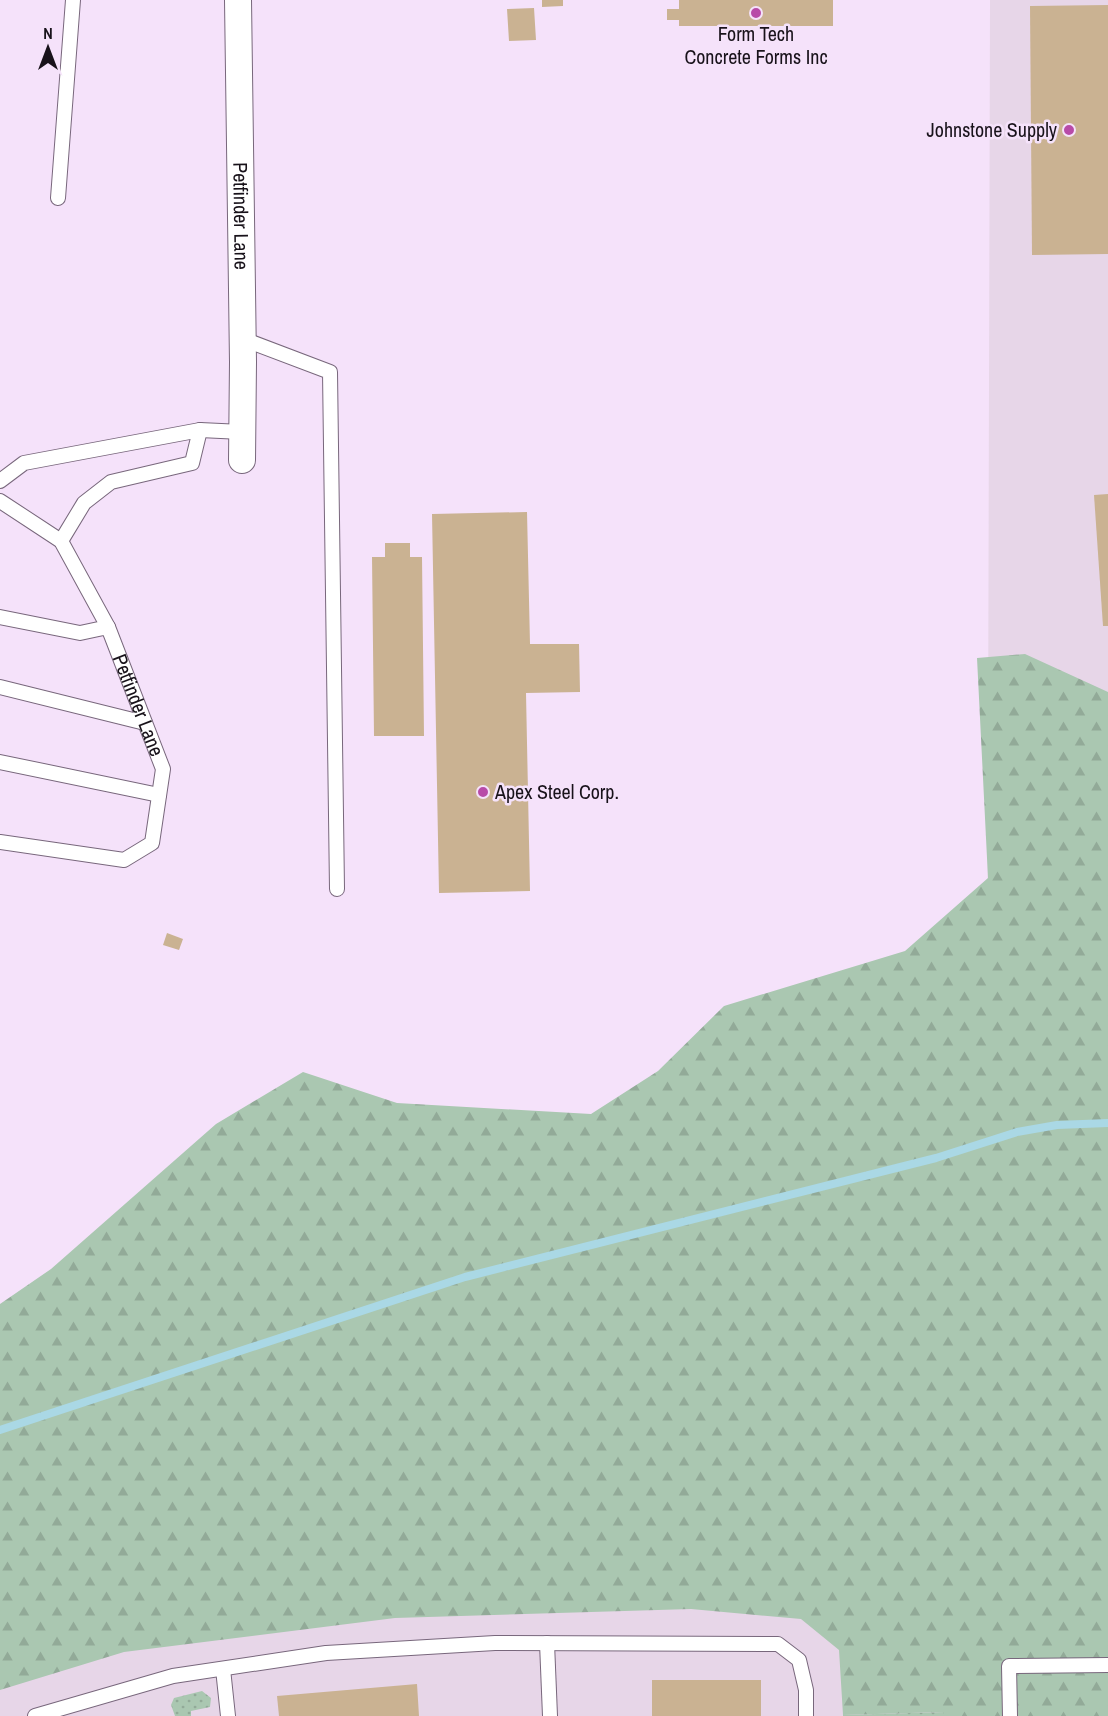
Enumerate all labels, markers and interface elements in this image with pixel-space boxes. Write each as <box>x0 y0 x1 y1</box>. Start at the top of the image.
marker: Form Tech Concrete Forms Inc <box>749 6 763 20</box>
north arrow <box>18 18 78 78</box>
place label: Form Tech Concrete Forms Inc <box>684 20 828 70</box>
text: N <box>43 22 53 44</box>
place label: Johnstone Supply <box>927 116 1058 143</box>
marker: Johnstone Supply <box>1062 123 1076 137</box>
street label: Petfinder Lane <box>227 162 256 270</box>
street label: Petfinder Lane <box>107 650 171 760</box>
place label: Apex Steel Corp. <box>494 778 619 805</box>
marker: Apex Steel Corp. <box>476 785 490 799</box>

